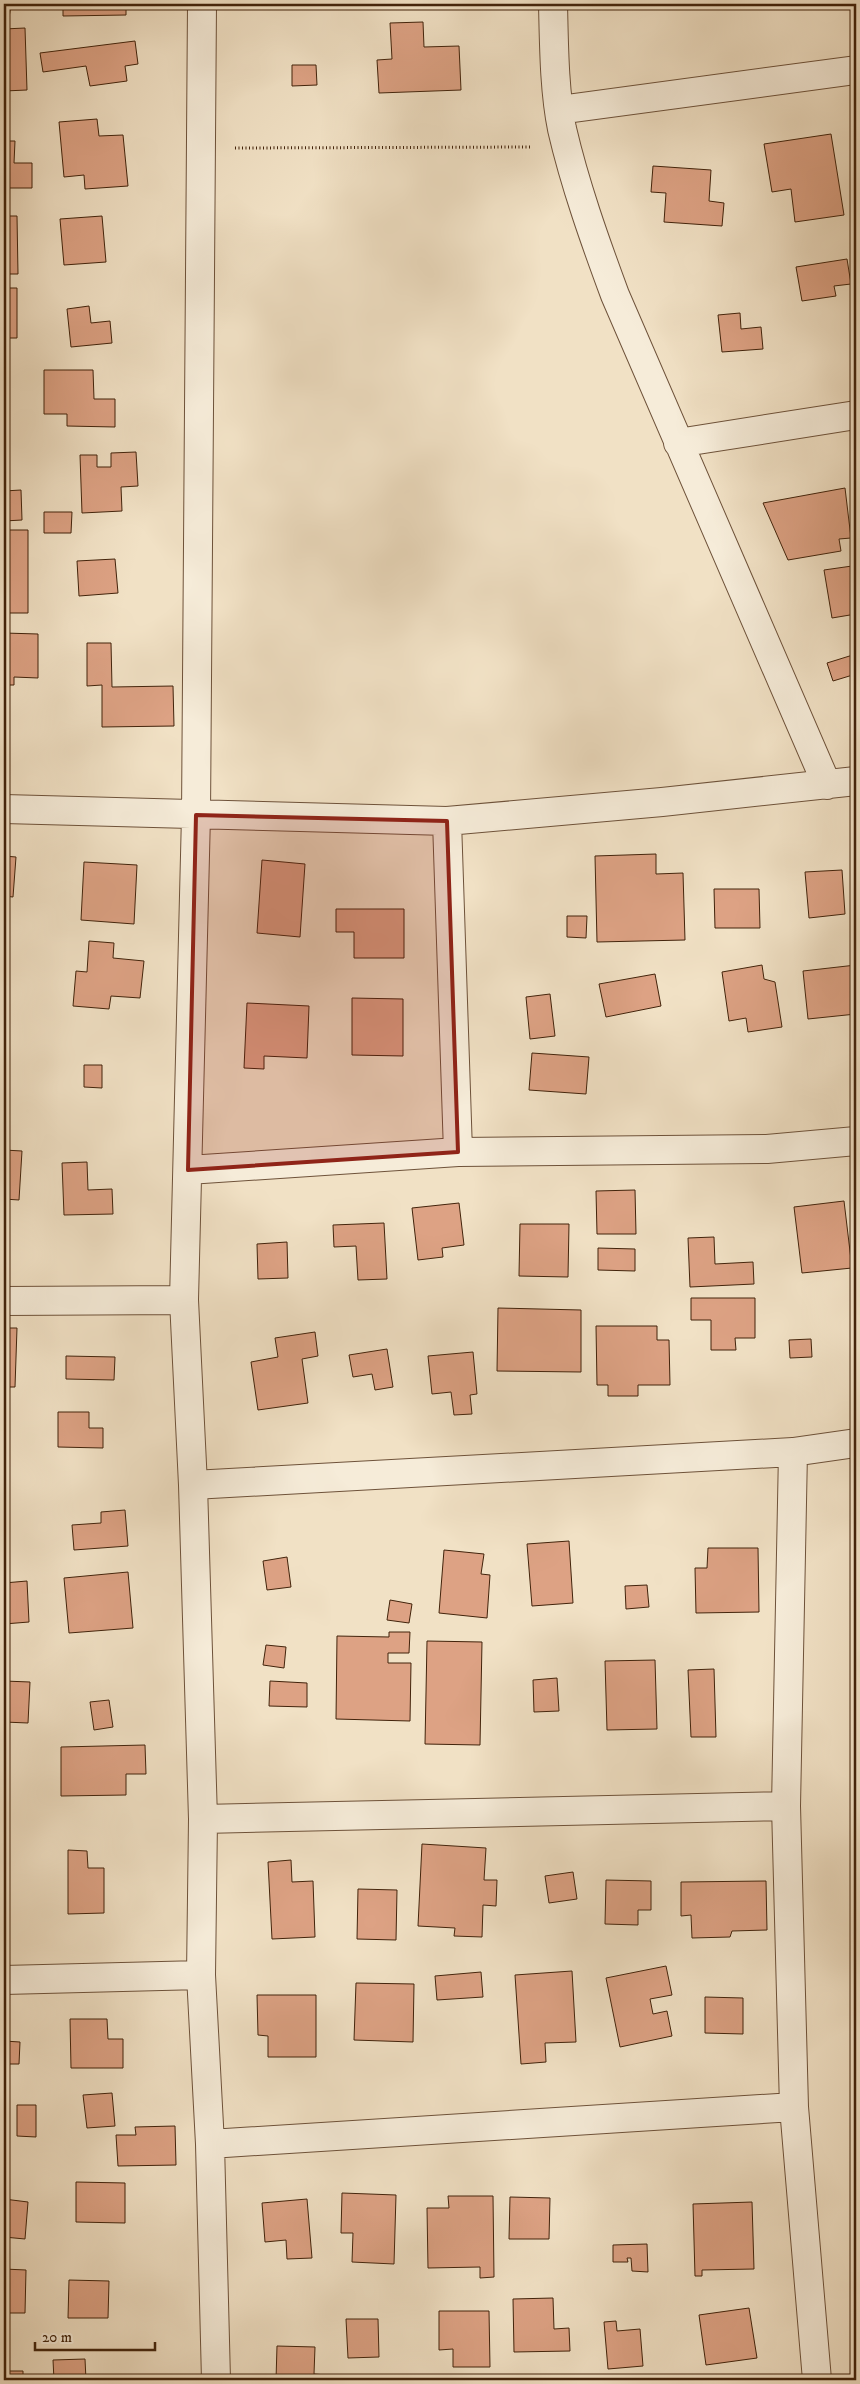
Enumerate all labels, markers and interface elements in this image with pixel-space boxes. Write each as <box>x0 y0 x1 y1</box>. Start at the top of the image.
scale bar <box>35 2319 155 2351</box>
text: 20 m <box>42 2328 72 2347</box>

